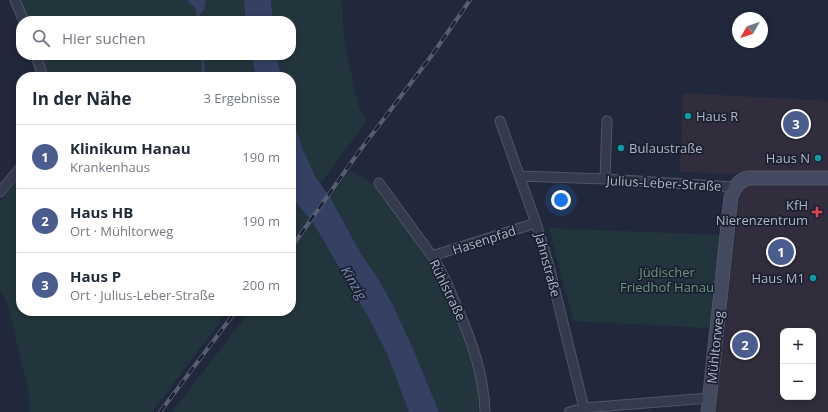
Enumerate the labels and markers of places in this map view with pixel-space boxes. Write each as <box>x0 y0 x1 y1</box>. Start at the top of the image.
place label: Haus R <box>696 107 738 125</box>
pin: 3 <box>783 109 809 139</box>
marker: Haus R <box>683 111 693 121</box>
place label: Bulaustraße <box>629 139 703 157</box>
marker: Bulaustraße <box>616 143 626 153</box>
place label: Haus N <box>766 149 810 167</box>
marker: Haus N <box>813 153 823 163</box>
place label: KfH Nierenzentrum <box>716 196 808 229</box>
marker: KfH Nierenzentrum <box>811 206 823 218</box>
pin: 1 <box>768 237 794 267</box>
place label: Haus M1 <box>752 269 805 287</box>
marker: Haus M1 <box>808 273 818 283</box>
pin: 2 <box>732 330 758 360</box>

